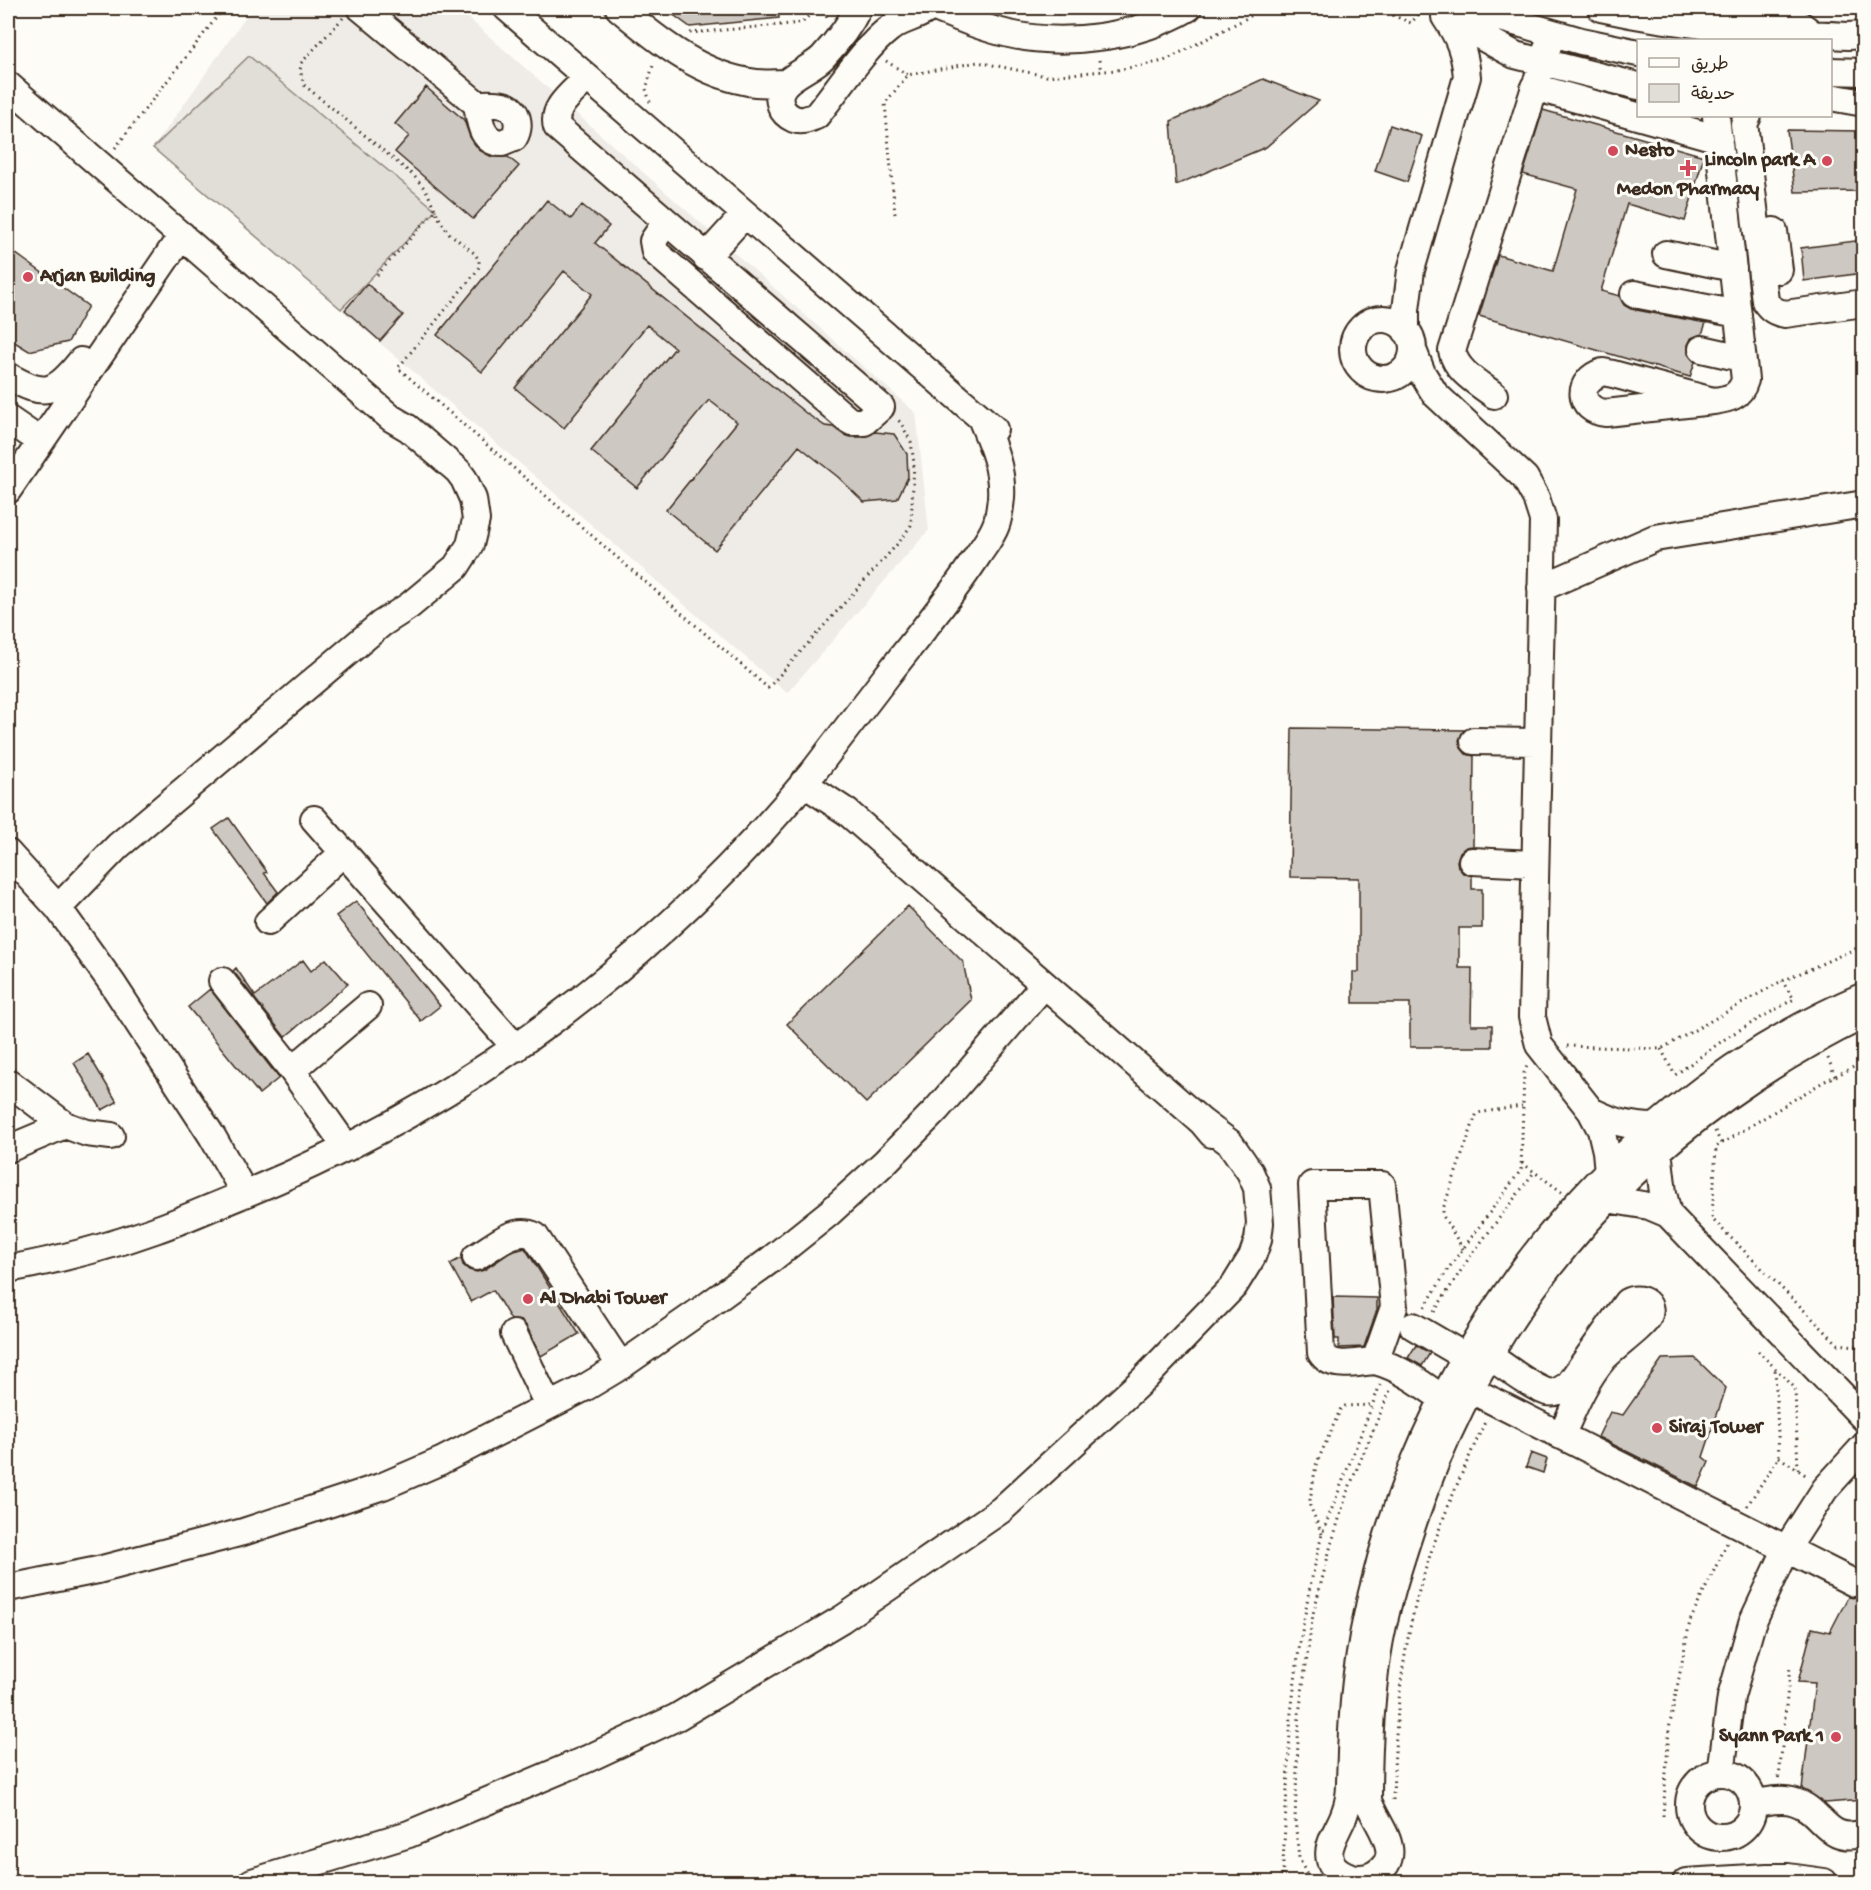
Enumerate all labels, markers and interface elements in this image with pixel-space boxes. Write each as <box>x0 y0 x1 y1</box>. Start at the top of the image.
legend <box>1637 39 1832 117</box>
text: طريق <box>1691 55 1729 76</box>
text: حديقة <box>1691 85 1735 106</box>
place label: Nesto <box>1625 140 1675 163</box>
marker: Nesto <box>1606 144 1620 158</box>
place label: Lincoln park A <box>1705 150 1817 173</box>
marker: Lincoln park A <box>1820 154 1834 168</box>
marker: Medon Pharmacy <box>1681 161 1695 175</box>
place label: Medon Pharmacy <box>1617 179 1759 202</box>
place label: Arjan Building <box>39 266 155 289</box>
marker: Arjan Building <box>21 270 35 284</box>
place label: Al Dhabi Tower <box>539 1288 668 1311</box>
marker: Al Dhabi Tower <box>521 1292 535 1306</box>
place label: Siraj Tower <box>1669 1417 1764 1440</box>
marker: Siraj Tower <box>1650 1421 1664 1435</box>
place label: Syann Park 1 <box>1719 1726 1824 1749</box>
marker: Syann Park 1 <box>1829 1730 1843 1744</box>

